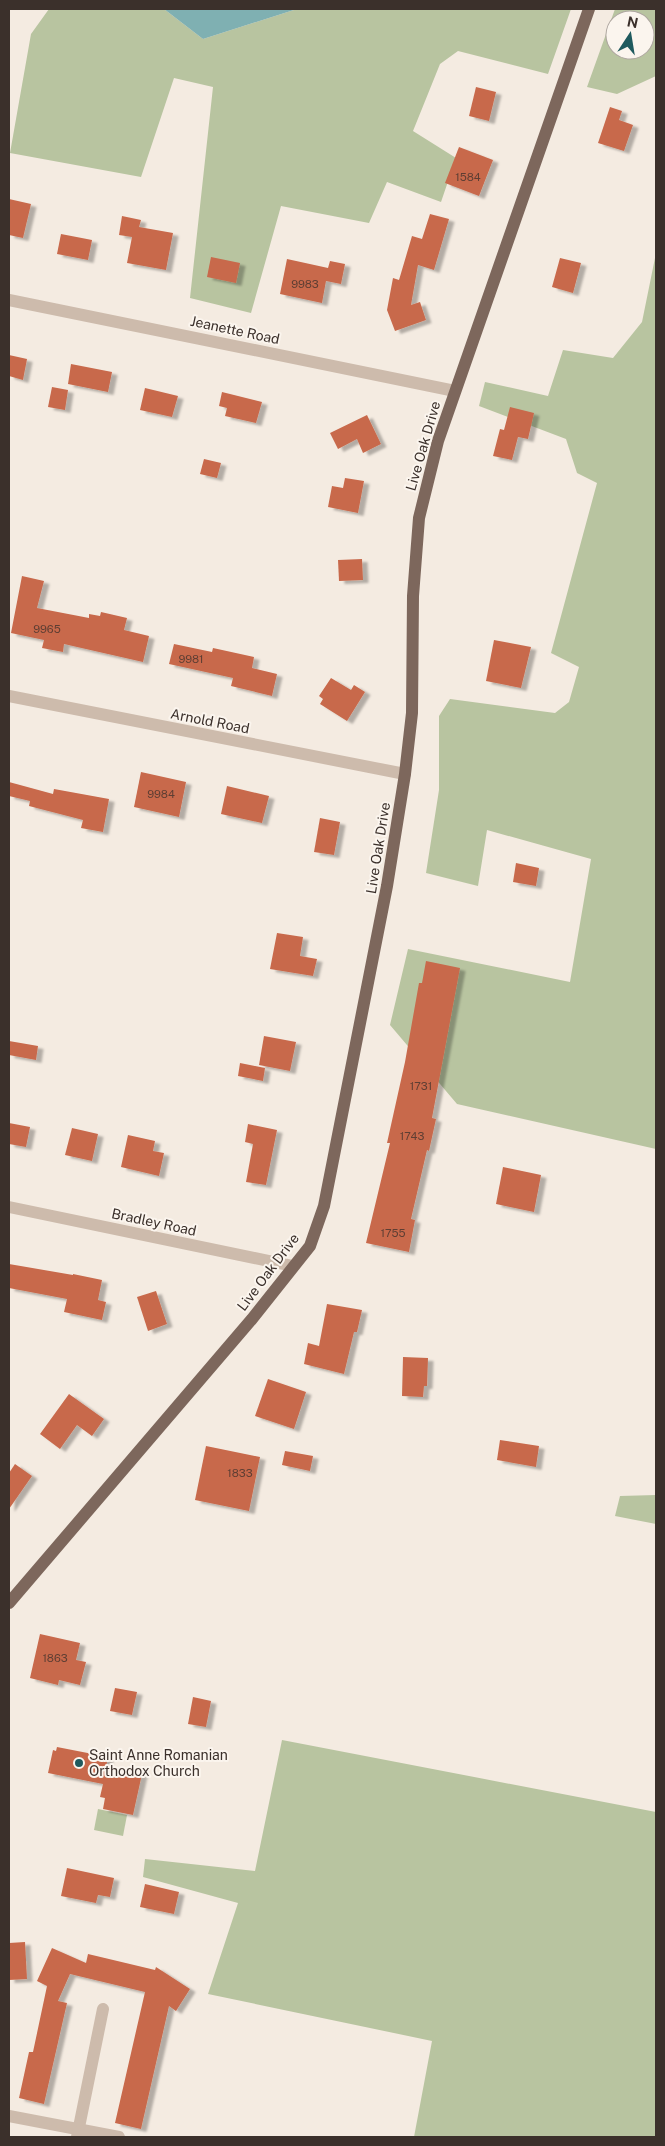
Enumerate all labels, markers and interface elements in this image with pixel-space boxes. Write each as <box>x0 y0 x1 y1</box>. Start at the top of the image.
north arrow <box>605 10 655 60</box>
text: N <box>626 13 640 31</box>
house number: 1584 <box>455 171 481 183</box>
house number: 9983 <box>291 278 319 290</box>
street label: Jeanette Road <box>189 313 281 347</box>
street label: Live Oak Drive <box>403 399 443 493</box>
house number: 9965 <box>33 623 61 635</box>
house number: 9981 <box>178 653 204 665</box>
street label: Arnold Road <box>169 705 251 737</box>
house number: 9984 <box>147 788 175 800</box>
street label: Live Oak Drive <box>363 801 393 895</box>
house number: 1731 <box>410 1080 432 1092</box>
house number: 1743 <box>400 1130 424 1142</box>
street label: Bradley Road <box>110 1205 198 1239</box>
house number: 1755 <box>380 1227 406 1239</box>
street label: Live Oak Drive <box>234 1230 302 1314</box>
house number: 1833 <box>227 1467 253 1479</box>
house number: 1863 <box>42 1652 68 1664</box>
place label: Saint Anne Romanian Orthodox Church <box>89 1747 228 1779</box>
marker: Saint Anne Romanian Orthodox Church <box>73 1757 85 1769</box>

